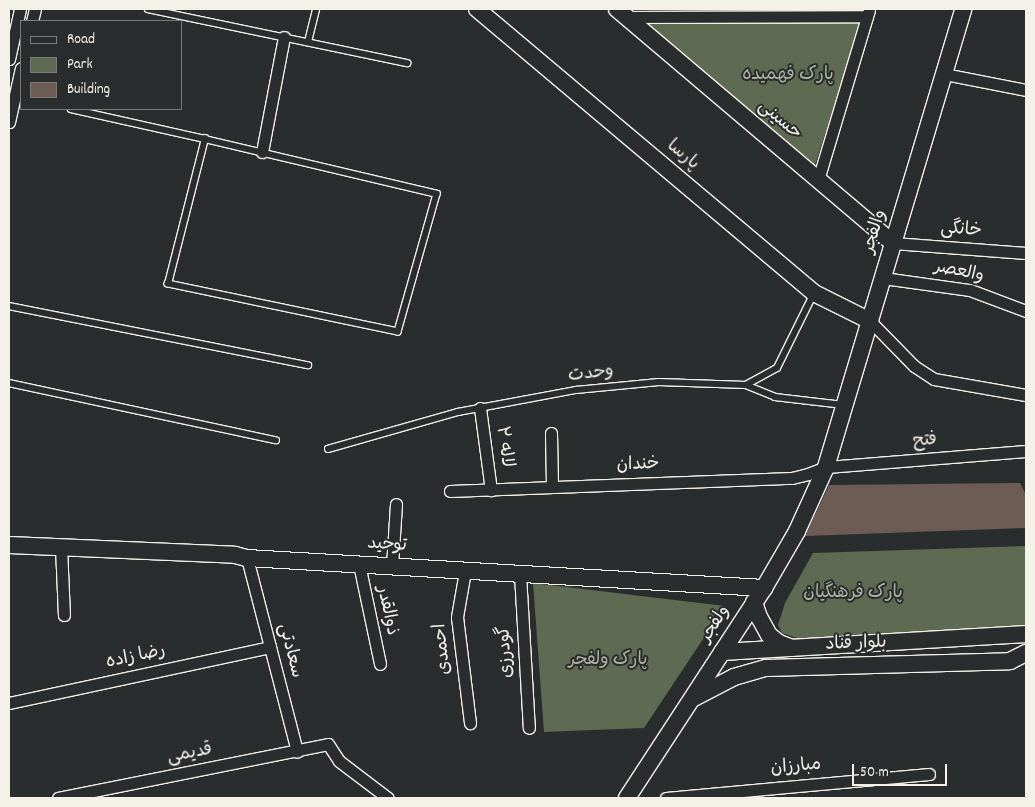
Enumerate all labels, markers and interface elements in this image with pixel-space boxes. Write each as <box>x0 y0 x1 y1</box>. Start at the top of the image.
legend <box>20 20 182 110</box>
text: Road <box>67 29 95 51</box>
text: Park <box>67 54 93 76</box>
park label: پارک فهمیده <box>742 65 834 87</box>
text: Building <box>67 79 110 101</box>
street label: حسینی <box>753 96 805 146</box>
street label: پارسا <box>661 136 703 176</box>
street label: والفجر <box>859 208 893 256</box>
street label: خانگی <box>940 219 982 243</box>
street label: والعصر <box>932 257 986 289</box>
street label: وحدت <box>567 362 615 388</box>
street label: لاله ۲ <box>489 425 517 469</box>
street label: فتح <box>912 430 938 454</box>
street label: خندان <box>616 454 660 478</box>
street label: توحید <box>367 534 407 558</box>
park label: پارک فرهنگیان <box>803 583 903 605</box>
street label: ذوالقدر <box>370 584 402 638</box>
street label: ولفجر <box>696 602 736 648</box>
street label: سعادتی <box>272 621 306 681</box>
street label: احمدی <box>431 622 457 676</box>
street label: گودرزی <box>495 625 519 679</box>
street label: بلوار قناد <box>825 633 887 657</box>
street label: رضا زاده <box>104 641 168 675</box>
park label: پارک ولفجر <box>568 650 648 672</box>
street label: قدیمی <box>166 740 214 770</box>
scale bar <box>855 754 950 786</box>
street label: مبارزان <box>770 755 822 781</box>
text: 50 m <box>860 762 889 784</box>

